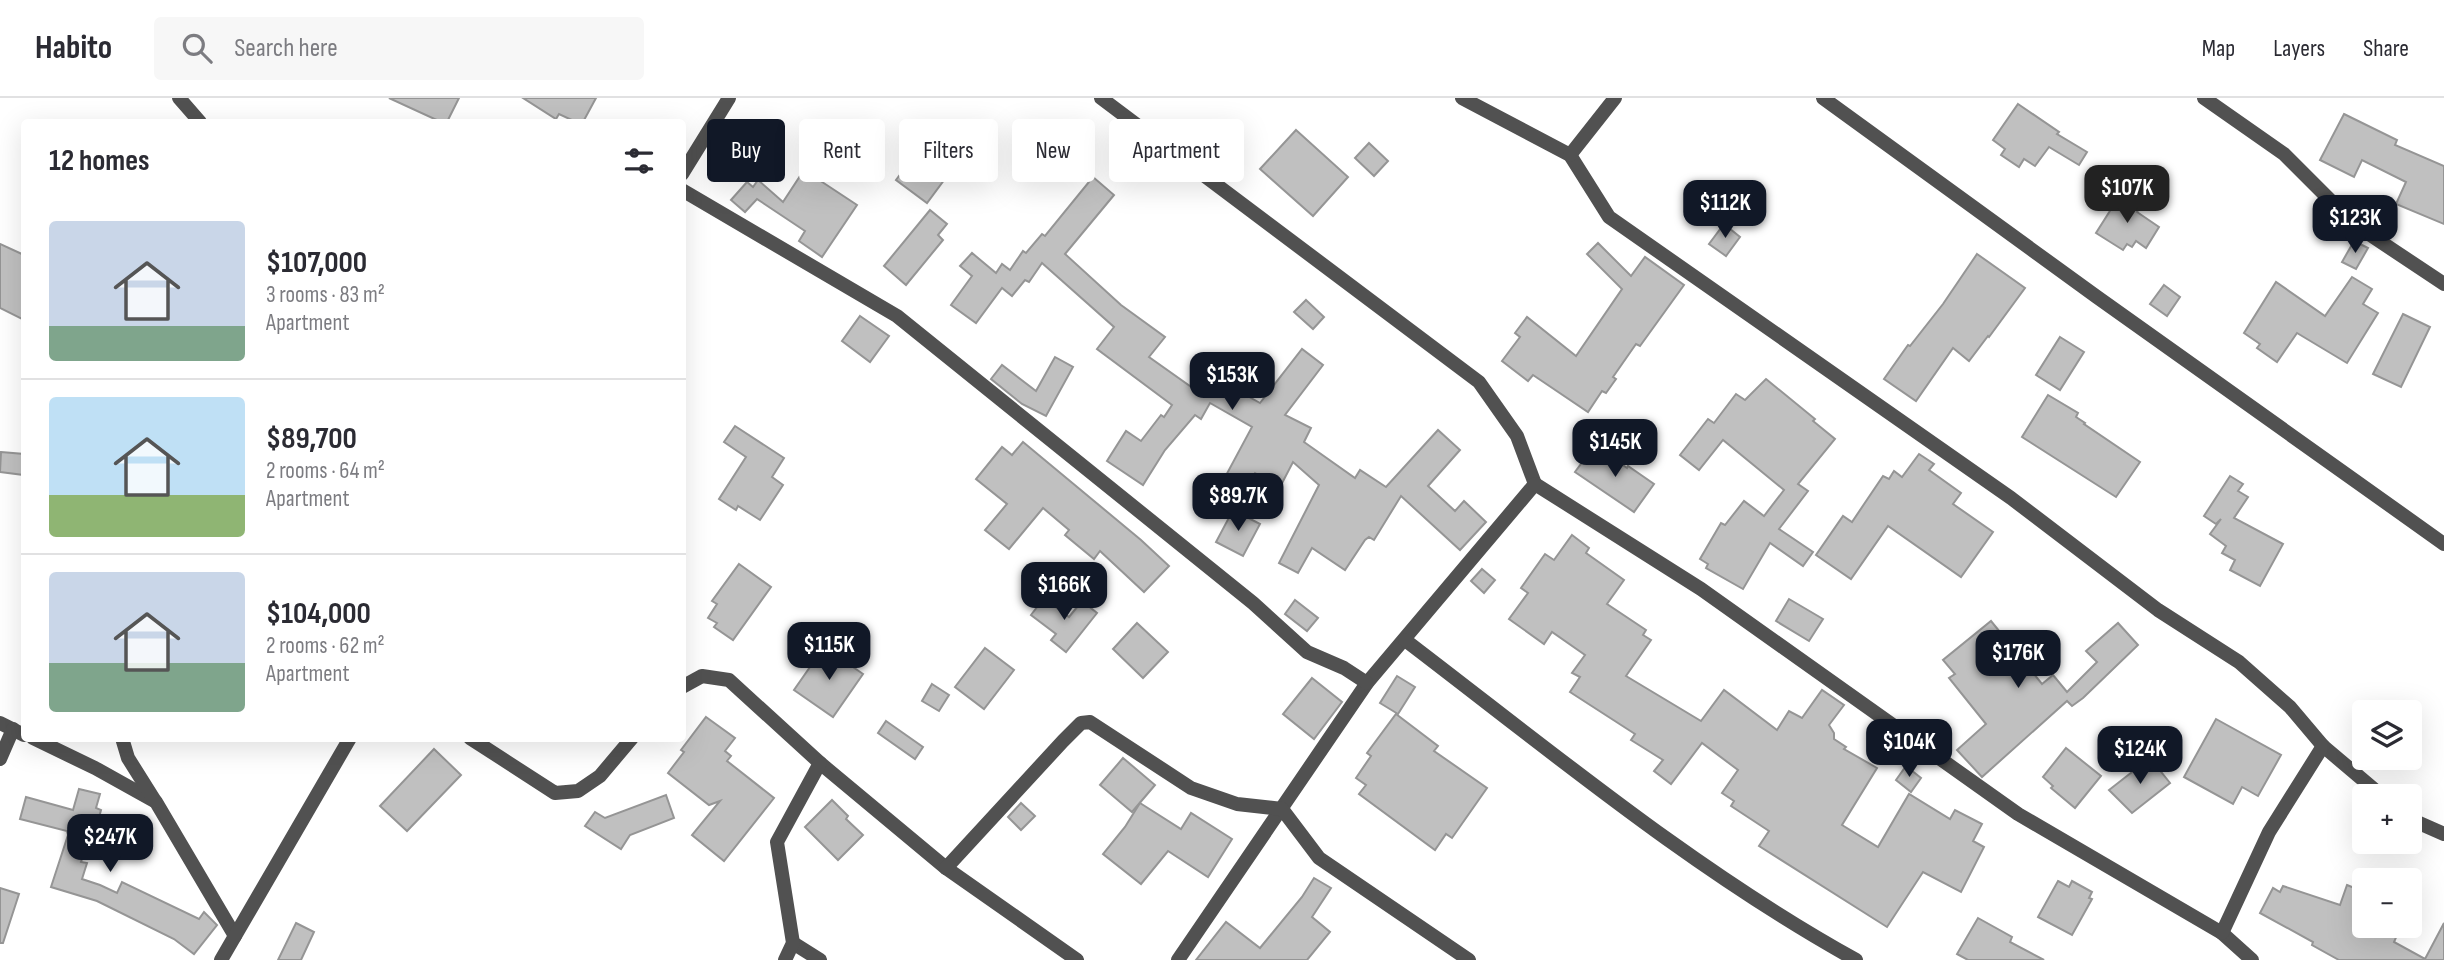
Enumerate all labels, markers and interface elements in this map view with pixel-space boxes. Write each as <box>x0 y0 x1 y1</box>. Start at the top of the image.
search box <box>154 17 644 80</box>
text: Habito <box>35 28 112 68</box>
icon: search <box>178 29 216 67</box>
text: Search here <box>234 33 338 64</box>
text: Map <box>2202 34 2235 63</box>
text: Layers <box>2273 34 2325 63</box>
text: Share <box>2363 34 2409 63</box>
chip: Buy <box>707 119 785 182</box>
chip: Rent <box>799 119 885 182</box>
chip: Filters <box>899 119 998 182</box>
chip: New <box>1012 119 1095 182</box>
chip: Apartment <box>1109 119 1244 182</box>
icon: filters <box>620 142 658 180</box>
text: 12 homes <box>49 143 150 179</box>
pin: $107K <box>2078 166 2176 225</box>
text: $107K <box>2100 174 2154 202</box>
pin: $112K <box>1676 180 1774 240</box>
text: $112K <box>1699 189 1751 217</box>
pin: $123K <box>2306 195 2404 255</box>
text: $123K <box>2329 204 2381 232</box>
text: $107,000 <box>266 245 367 281</box>
icon: home <box>105 249 189 333</box>
text: 3 rooms · 83 m² <box>266 281 385 309</box>
text: Apartment <box>266 309 350 337</box>
pin: $153K <box>1183 352 1281 412</box>
text: $153K <box>1206 361 1258 389</box>
pin: $145K <box>1566 420 1664 479</box>
text: $89,700 <box>266 421 357 457</box>
icon: home <box>105 425 189 509</box>
text: $145K <box>1588 428 1642 456</box>
text: 2 rooms · 64 m² <box>266 457 385 485</box>
pin: $89.7K <box>1181 474 1295 533</box>
text: $89.7K <box>1208 482 1268 510</box>
text: Apartment <box>266 485 350 513</box>
pin: $166K <box>1015 562 1113 622</box>
text: $166K <box>1037 571 1091 599</box>
text: $104,000 <box>266 596 371 632</box>
icon: home <box>105 600 189 684</box>
pin: $115K <box>780 622 878 682</box>
pin: $176K <box>1969 630 2067 690</box>
text: $115K <box>803 631 855 659</box>
text: 2 rooms · 62 m² <box>266 632 385 660</box>
text: $176K <box>1992 639 2044 667</box>
text: Apartment <box>266 660 350 688</box>
map controls <box>2352 700 2422 938</box>
button: layers <box>2352 700 2422 770</box>
pin: $104K <box>1860 720 1958 779</box>
pin: $124K <box>2091 726 2189 786</box>
text: $104K <box>1882 728 1936 756</box>
text: $124K <box>2113 735 2167 763</box>
button: + <box>2352 784 2422 854</box>
pin: $247K <box>61 814 159 874</box>
text: $247K <box>83 823 137 851</box>
button: − <box>2352 868 2422 938</box>

